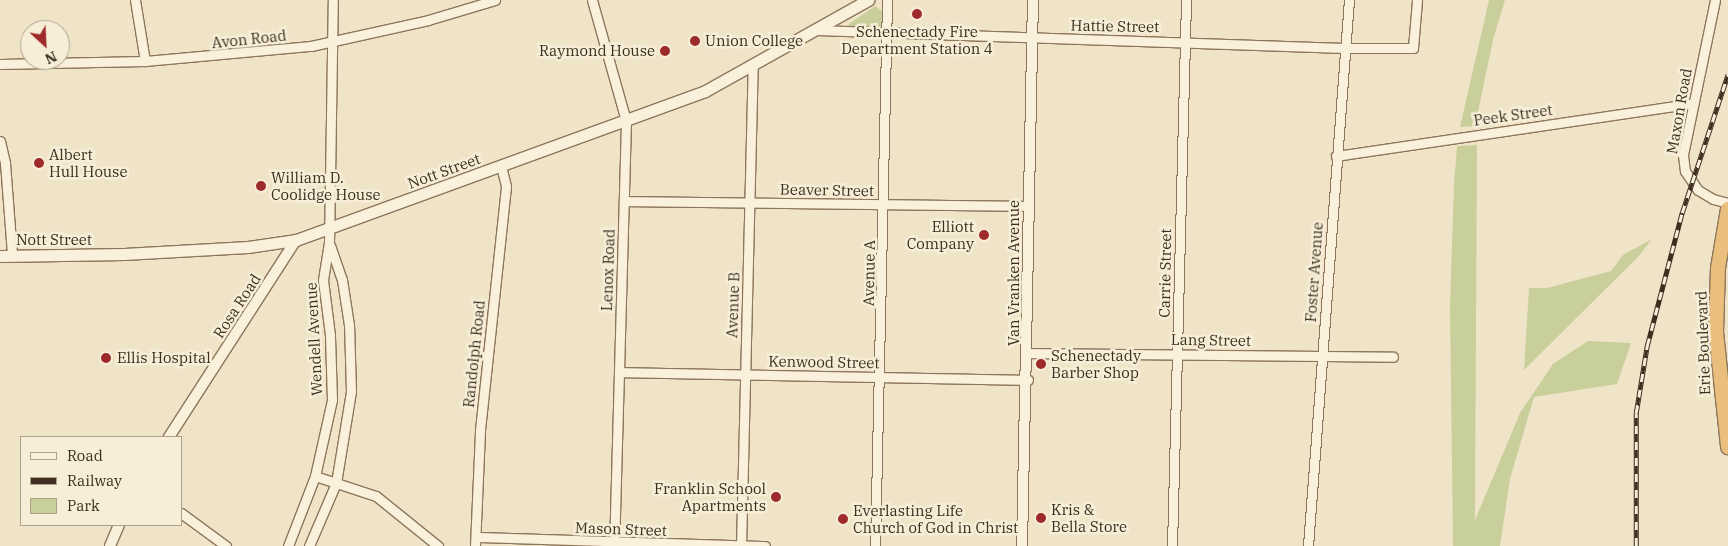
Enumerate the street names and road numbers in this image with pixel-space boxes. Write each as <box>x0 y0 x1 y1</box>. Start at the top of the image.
street label: Hattie Street <box>1071 16 1159 36</box>
street label: Avon Road <box>211 26 287 52</box>
street label: Maxon Road <box>1663 67 1695 155</box>
street label: Peek Street <box>1472 101 1554 129</box>
street label: Nott Street <box>405 150 483 192</box>
street label: Beaver Street <box>780 180 874 200</box>
street label: Van Vranken Avenue <box>1005 200 1023 346</box>
street label: Foster Avenue <box>1302 221 1326 323</box>
street label: Carrie Street <box>1155 228 1175 318</box>
street label: Lenox Road <box>598 229 618 311</box>
street label: Nott Street <box>16 231 92 249</box>
street label: Avenue A <box>859 240 879 306</box>
street label: Rosa Road <box>210 270 264 342</box>
street label: Avenue B <box>723 272 743 338</box>
street label: Wendell Avenue <box>302 282 326 396</box>
street label: Erie Boulevard <box>1692 290 1714 396</box>
street label: Randolph Road <box>459 299 489 409</box>
street label: Lang Street <box>1171 330 1251 350</box>
street label: Kenwood Street <box>768 352 880 372</box>
street label: Mason Street <box>575 518 667 540</box>

